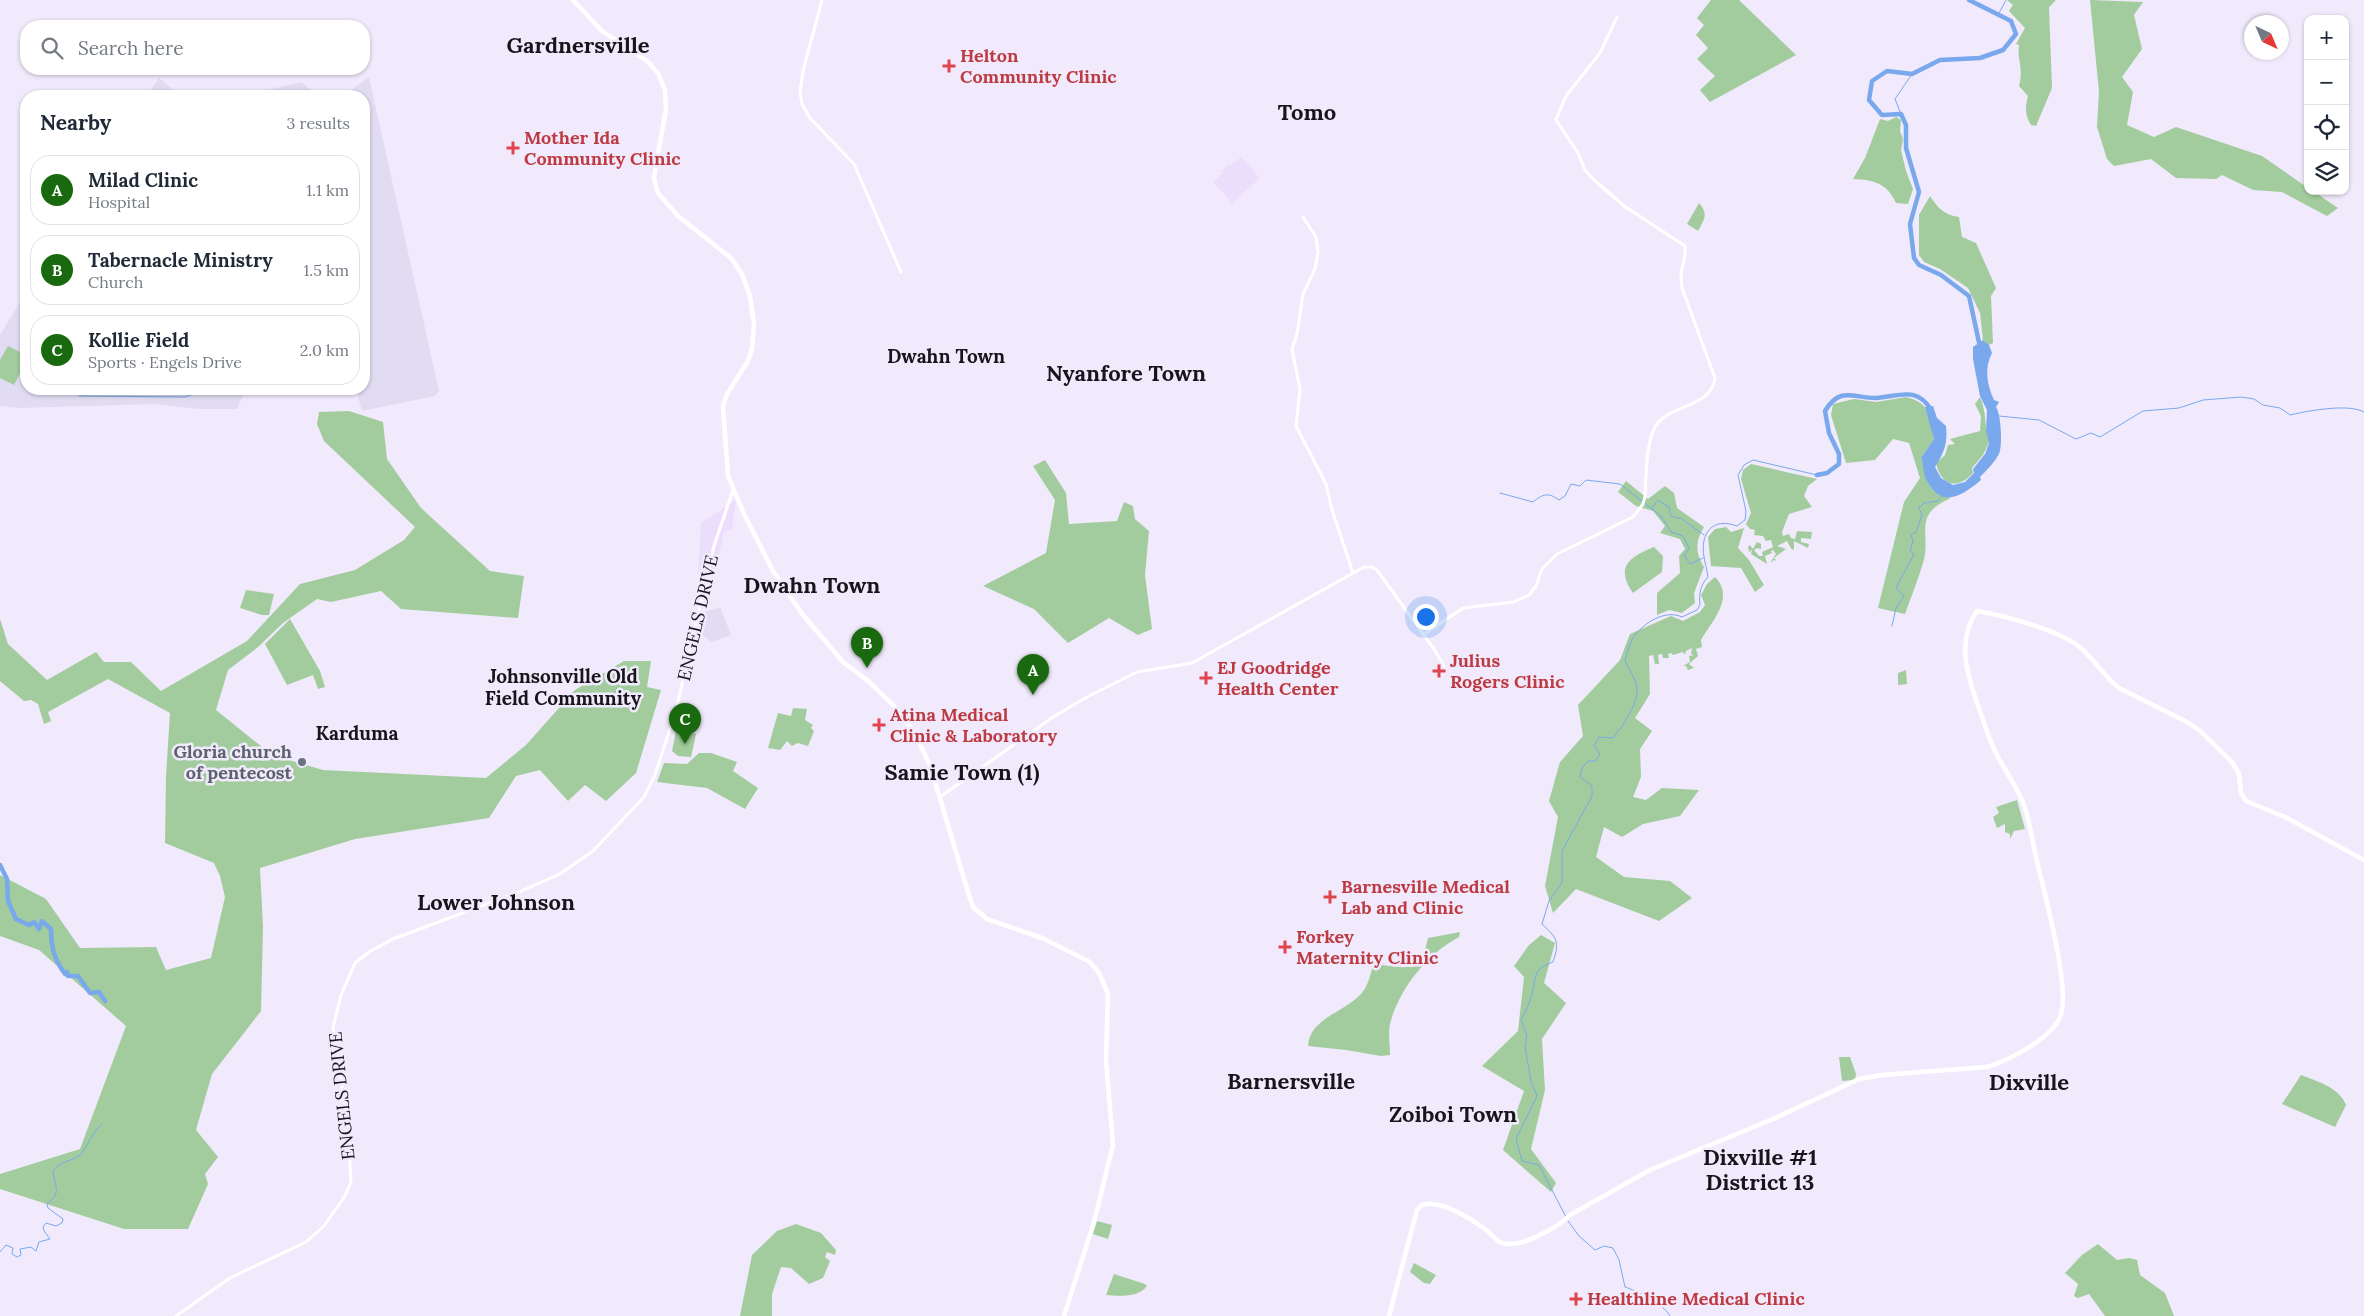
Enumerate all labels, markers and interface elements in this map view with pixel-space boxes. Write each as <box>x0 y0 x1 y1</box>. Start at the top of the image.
north arrow <box>2244 15 2289 60</box>
map controls <box>2304 15 2349 195</box>
button: + <box>2304 15 2349 60</box>
search box <box>20 20 370 75</box>
district label: Gardnersville <box>506 31 650 59</box>
icon: search <box>38 34 66 62</box>
text: Search here <box>78 36 184 60</box>
place label: Helton Community Clinic <box>960 44 1117 88</box>
marker: Helton Community Clinic <box>942 59 956 73</box>
button: − <box>2304 60 2349 105</box>
district label: Tomo <box>1278 98 1336 126</box>
button: locate <box>2304 105 2349 150</box>
text: Nearby <box>40 109 111 136</box>
text: 3 results <box>286 113 350 133</box>
place label: Mother Ida Community Clinic <box>524 126 681 170</box>
marker: Mother Ida Community Clinic <box>506 141 520 155</box>
button: layers <box>2304 150 2349 195</box>
text: Milad Clinic <box>88 168 198 192</box>
text: A <box>52 180 62 200</box>
text: 1.1 km <box>306 180 349 200</box>
text: Hospital <box>88 192 150 212</box>
text: Tabernacle Ministry <box>88 248 273 272</box>
text: B <box>52 260 62 280</box>
text: 1.5 km <box>303 260 349 280</box>
text: Church <box>88 272 143 292</box>
text: Kollie Field <box>88 328 189 352</box>
text: C <box>51 340 63 360</box>
text: 2.0 km <box>300 340 349 360</box>
district label: Dwahn Town <box>887 344 1005 368</box>
text: Sports · Engels Drive <box>88 352 242 372</box>
district label: Nyanfore Town <box>1046 359 1206 387</box>
street label: ENGELS DRIVE <box>672 553 723 683</box>
district label: Dwahn Town <box>744 571 880 599</box>
your location <box>1413 604 1439 630</box>
pin: B <box>851 627 883 668</box>
place label: Julius Rogers Clinic <box>1450 649 1565 693</box>
pin: A <box>1017 654 1049 695</box>
place label: EJ Goodridge Health Center <box>1217 656 1339 700</box>
district label: Johnsonville Old Field Community <box>485 664 642 710</box>
marker: Julius Rogers Clinic <box>1432 664 1446 678</box>
marker: EJ Goodridge Health Center <box>1199 671 1213 685</box>
pin: C <box>669 703 701 744</box>
place label: Atina Medical Clinic & Laboratory <box>890 703 1057 747</box>
marker: Atina Medical Clinic & Laboratory <box>872 718 886 732</box>
district label: Karduma <box>316 721 398 745</box>
place label: Gloria church of pentecost <box>174 740 293 784</box>
marker: Gloria church of pentecost <box>296 756 308 768</box>
district label: Samie Town (1) <box>885 758 1039 786</box>
place label: Barnesville Medical Lab and Clinic <box>1341 875 1510 919</box>
district label: Lower Johnson <box>417 888 575 916</box>
marker: Barnesville Medical Lab and Clinic <box>1323 890 1337 904</box>
place label: Forkey Maternity Clinic <box>1296 925 1439 969</box>
marker: Forkey Maternity Clinic <box>1278 940 1292 954</box>
street label: ENGELS DRIVE <box>323 1031 360 1161</box>
district label: Barnersville <box>1227 1067 1355 1095</box>
district label: Dixville <box>1989 1068 2069 1096</box>
district label: Zoiboi Town <box>1389 1100 1517 1128</box>
district label: Dixville #1 District 13 <box>1703 1143 1817 1196</box>
place label: Healthline Medical Clinic <box>1587 1287 1805 1310</box>
marker: Healthline Medical Clinic <box>1569 1292 1583 1306</box>

